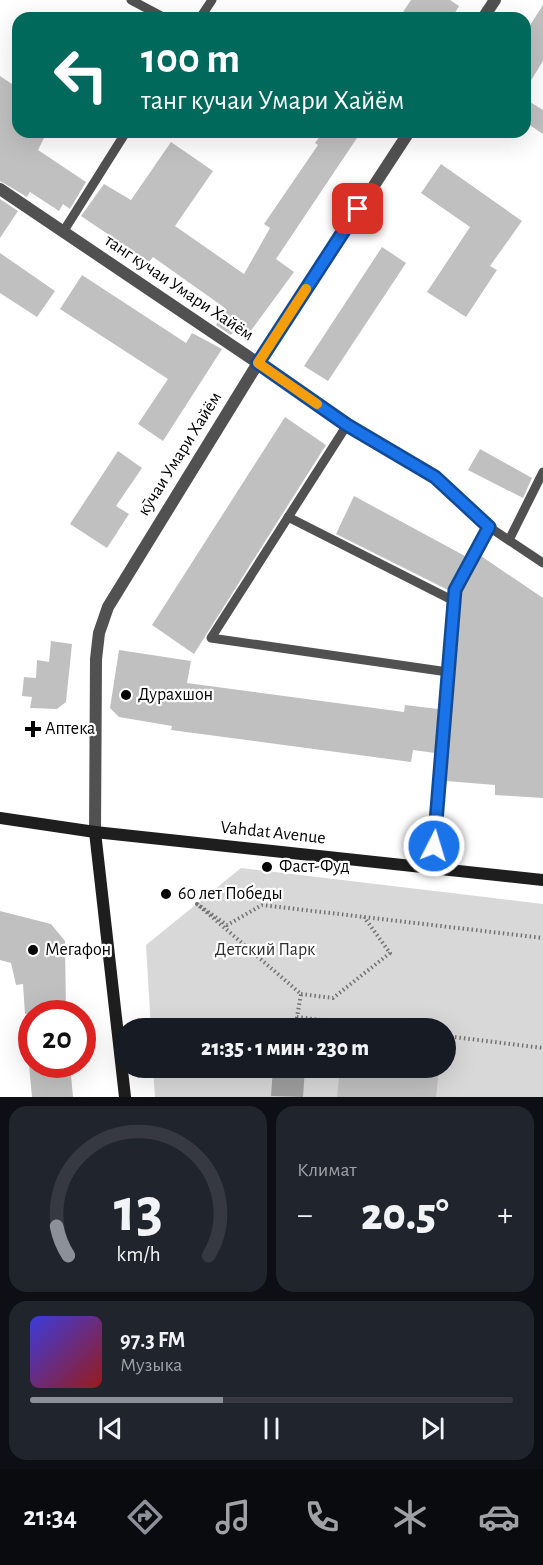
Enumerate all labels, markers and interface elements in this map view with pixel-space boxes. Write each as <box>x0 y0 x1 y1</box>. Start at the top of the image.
icon: left <box>42 36 120 114</box>
text: 100 m <box>141 38 240 80</box>
text: танг кучаи Умари Хайём <box>141 87 404 114</box>
pin <box>332 183 383 234</box>
icon: arrive <box>341 192 374 225</box>
street label: танг кучаи Умари Хайём <box>100 231 257 345</box>
street label: кӯчаи Умари Хайём <box>135 389 225 519</box>
place label: Дурахшон <box>138 686 213 704</box>
marker: Дурахшон <box>119 688 133 702</box>
place label: Аптека <box>45 720 95 738</box>
marker: Аптека <box>26 722 40 736</box>
position arrow <box>402 814 466 878</box>
street label: Vahdat Avenue <box>220 819 326 847</box>
place label: Фаст-Фуд <box>279 858 350 876</box>
marker: Фаст-Фуд <box>260 860 274 874</box>
place label: 60 лет Победы <box>178 884 283 903</box>
marker: 60 лет Победы <box>159 887 173 901</box>
place label: Мегафон <box>45 941 111 959</box>
park label: Детский Парк <box>215 941 316 959</box>
marker: Мегафон <box>26 943 40 957</box>
speed limit sign: 20 <box>18 1000 96 1078</box>
text: 21:35 · 1 мин · 230 m <box>201 1037 369 1059</box>
text: Климат <box>297 1160 357 1180</box>
text: 13 <box>113 1180 163 1242</box>
text: 20.5° <box>361 1193 449 1238</box>
text: − <box>297 1199 313 1232</box>
text: + <box>497 1199 513 1232</box>
text: km/h <box>116 1244 160 1265</box>
text: 97.3 FM <box>120 1329 185 1351</box>
text: Музыка <box>120 1355 182 1375</box>
icon: previous <box>94 1412 127 1445</box>
icon: pause <box>255 1412 288 1445</box>
icon: next <box>416 1412 449 1445</box>
icon: directions <box>124 1496 166 1538</box>
icon: music <box>212 1496 254 1538</box>
icon: phone <box>301 1496 343 1538</box>
icon: climate <box>389 1496 431 1538</box>
icon: car <box>478 1496 520 1538</box>
text: 21:34 <box>23 1503 77 1530</box>

